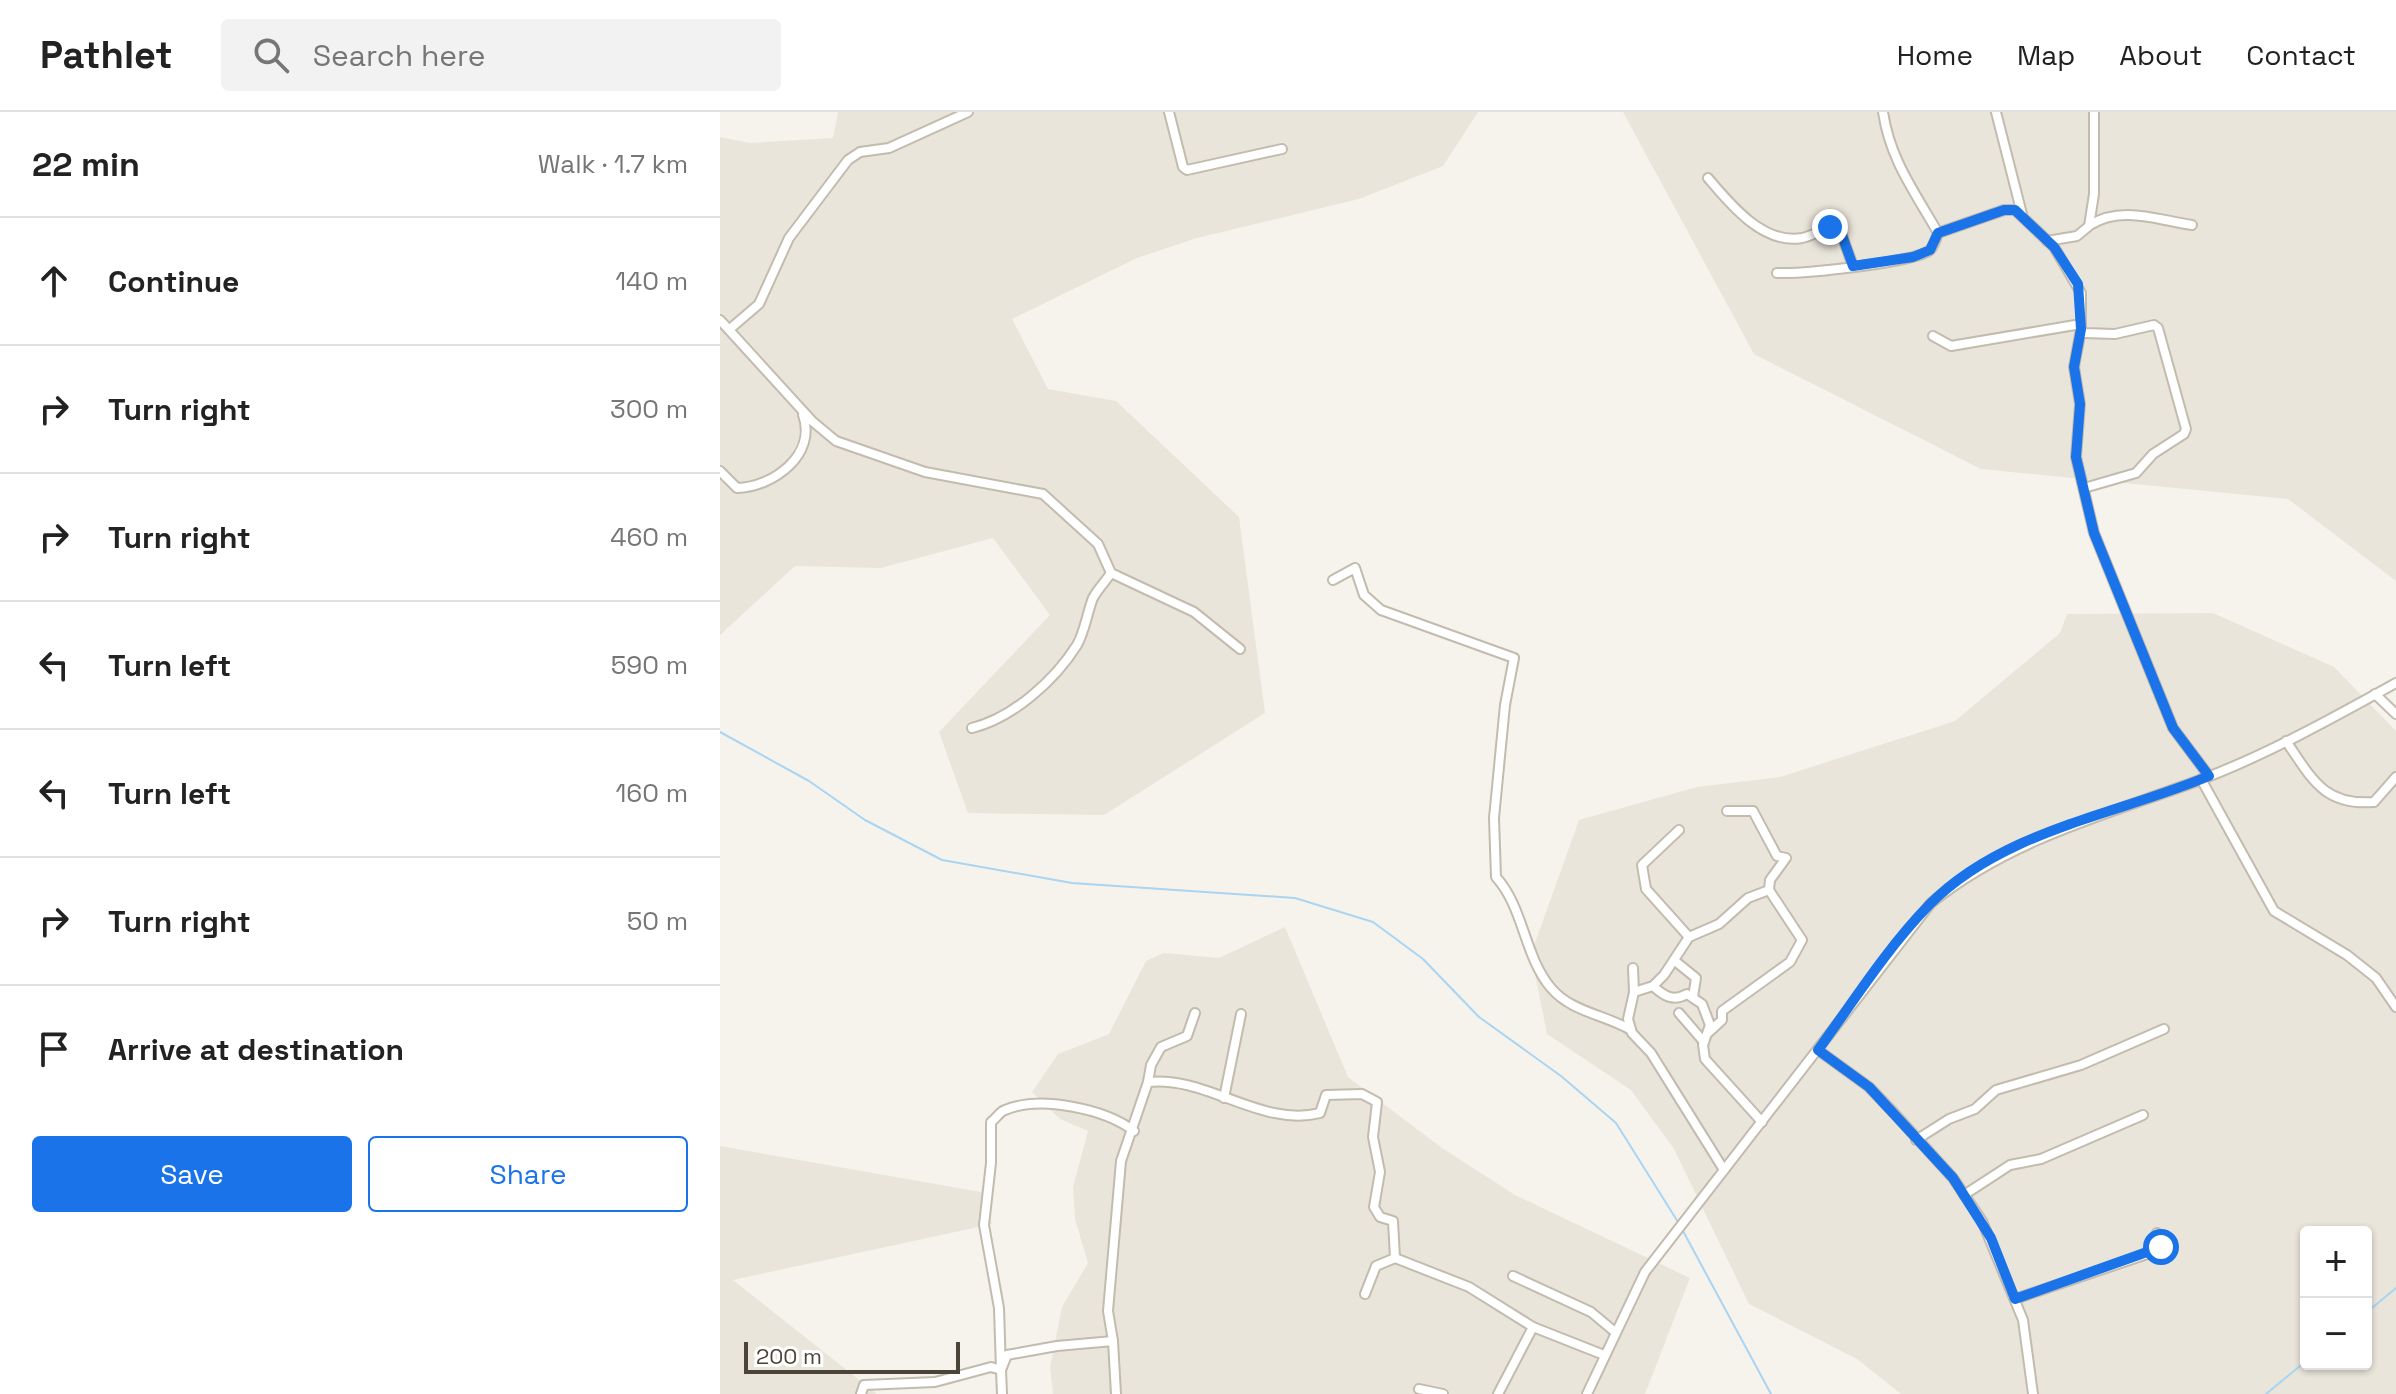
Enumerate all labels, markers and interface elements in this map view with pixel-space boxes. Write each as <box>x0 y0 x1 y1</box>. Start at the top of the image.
search box <box>221 19 781 91</box>
text: Pathlet <box>40 31 173 79</box>
icon: search <box>249 33 293 77</box>
text: Search here <box>313 36 486 75</box>
text: Home <box>1897 37 1973 73</box>
text: Map <box>2017 37 2075 73</box>
text: About <box>2119 37 2202 73</box>
text: Contact <box>2246 37 2356 73</box>
text: 22 min <box>32 143 140 186</box>
text: Walk · 1.7 km <box>538 147 688 181</box>
route end <box>1812 209 1848 245</box>
icon: ahead <box>32 259 76 303</box>
text: Continue <box>108 262 239 301</box>
text: 140 m <box>615 264 688 298</box>
icon: right <box>32 387 76 431</box>
text: Turn right <box>108 390 251 429</box>
text: 300 m <box>610 392 688 426</box>
icon: right <box>32 515 76 559</box>
text: Turn right <box>108 518 251 557</box>
text: 460 m <box>610 520 688 554</box>
icon: left <box>32 643 76 687</box>
text: Turn left <box>108 646 231 685</box>
text: 590 m <box>611 648 688 682</box>
icon: left <box>32 771 76 815</box>
text: Turn left <box>108 774 231 813</box>
text: 160 m <box>616 776 688 810</box>
icon: right <box>32 899 76 943</box>
text: Turn right <box>108 902 251 941</box>
text: 50 m <box>627 904 688 938</box>
icon: arrive <box>32 1027 76 1071</box>
text: Arrive at destination <box>108 1030 404 1069</box>
button: Save <box>32 1136 352 1212</box>
button: Share <box>368 1136 688 1212</box>
map controls <box>2300 1226 2372 1370</box>
button: + <box>2300 1226 2372 1298</box>
route start <box>2143 1229 2179 1265</box>
button: − <box>2300 1298 2372 1370</box>
scale bar <box>744 1338 960 1374</box>
text: 200 m <box>756 1342 822 1370</box>

